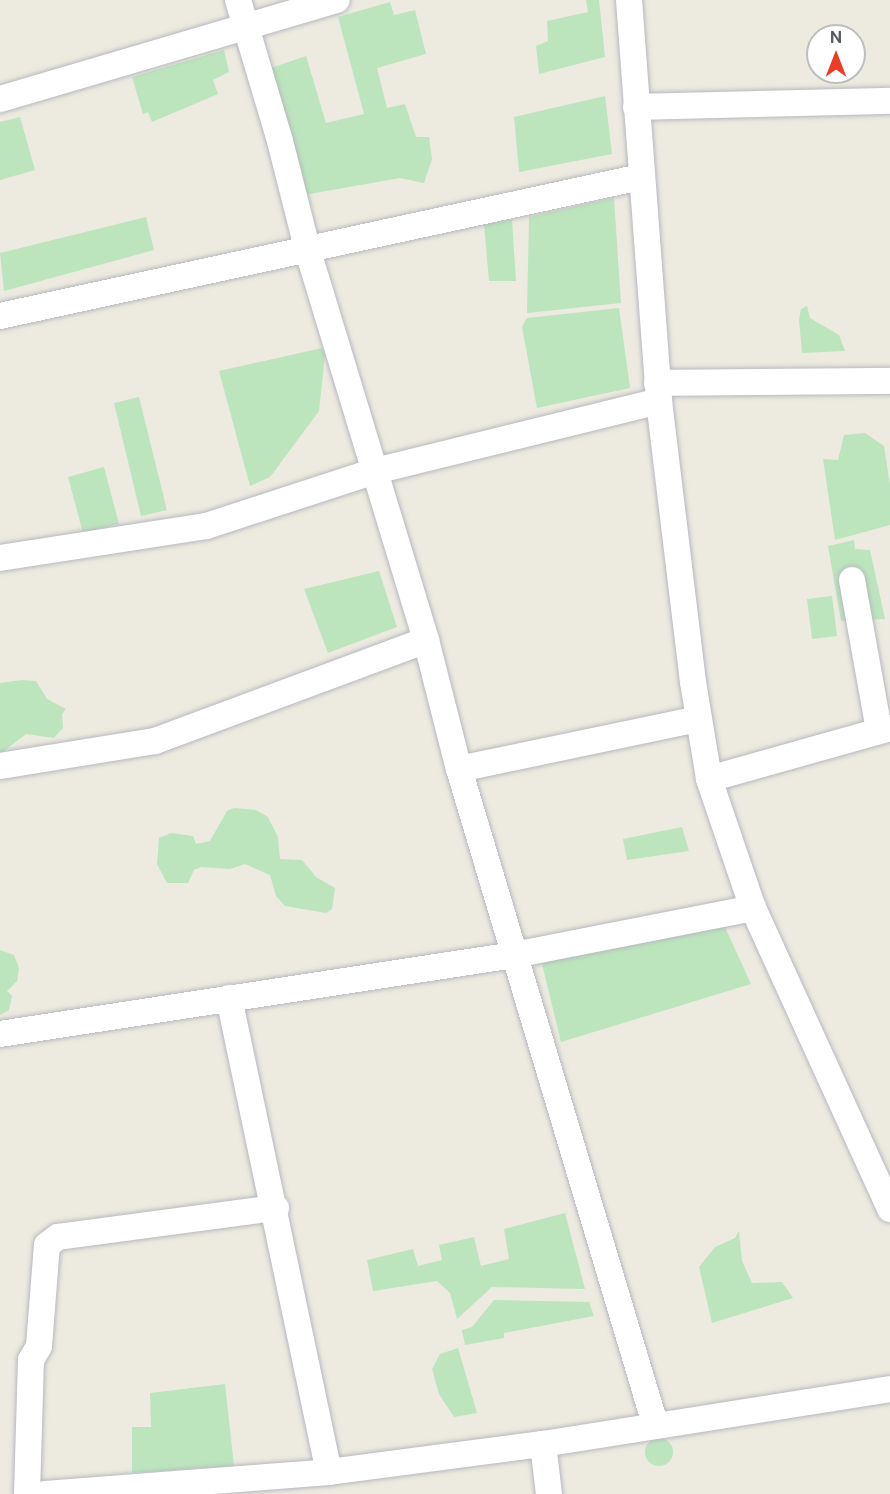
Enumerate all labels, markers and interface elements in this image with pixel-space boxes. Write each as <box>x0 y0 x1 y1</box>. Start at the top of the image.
north arrow <box>806 24 866 84</box>
text: N <box>830 28 842 47</box>

